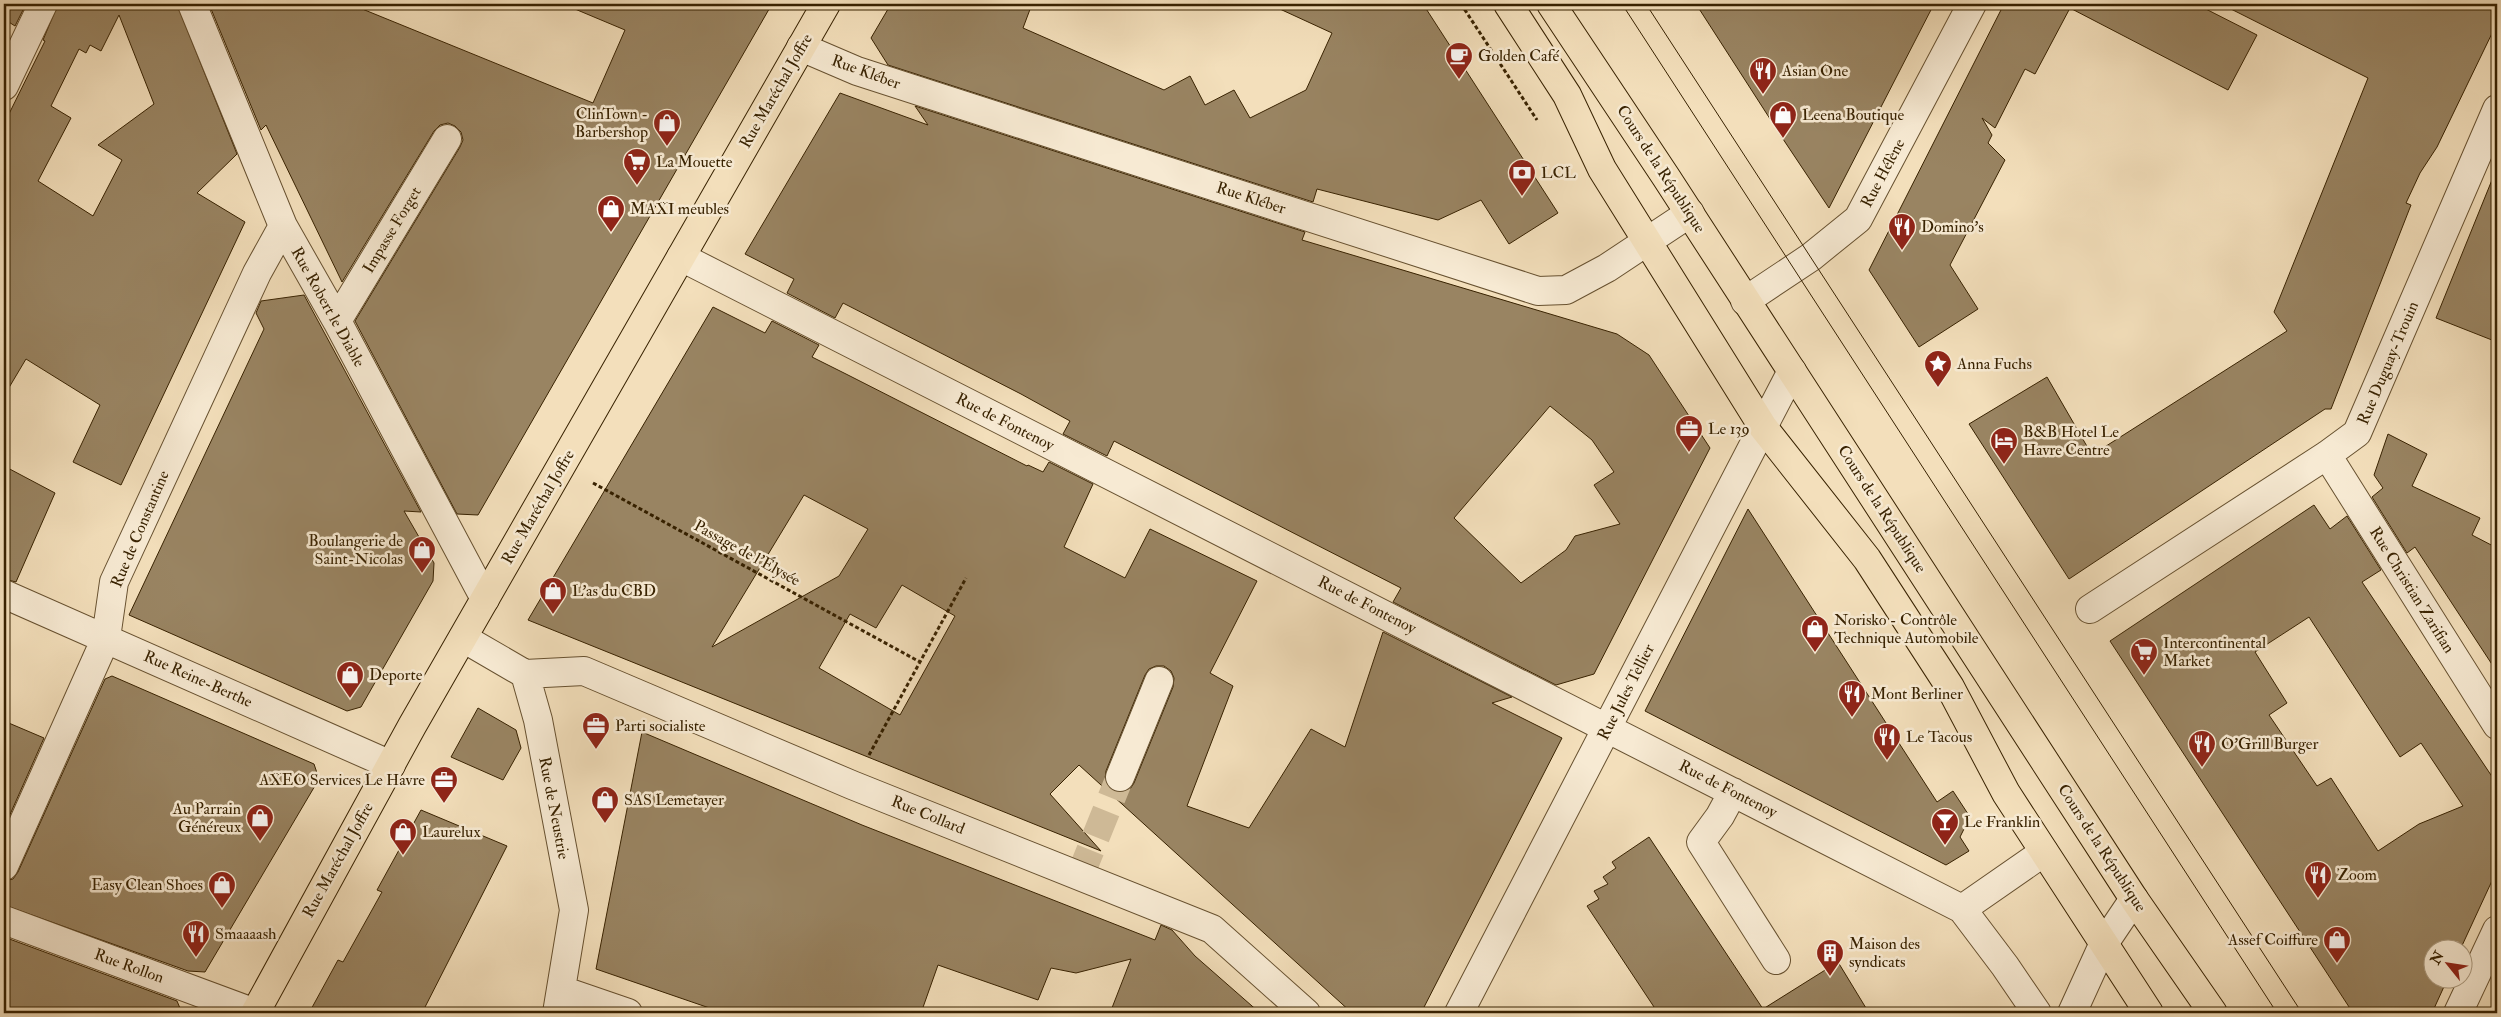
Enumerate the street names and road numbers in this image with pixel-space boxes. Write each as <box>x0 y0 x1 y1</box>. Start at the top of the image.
street label: Rue Maréchal Joffre <box>735 30 818 152</box>
street label: Rue Kléber <box>829 50 903 94</box>
street label: Cours de la République <box>1611 101 1710 237</box>
street label: Rue Hélène <box>1857 135 1910 211</box>
street label: Rue Kléber <box>1214 177 1288 219</box>
street label: Impasse Forget <box>358 183 427 277</box>
street label: Rue Robert le Diable <box>287 243 369 371</box>
street label: Rue Duguay-Trouin <box>2353 298 2423 428</box>
street label: Rue de Fontenoy <box>952 389 1058 456</box>
street label: Cours de la République <box>1832 441 1931 577</box>
street label: Rue Maréchal Joffre <box>497 446 580 568</box>
street label: Rue de Constantine <box>106 467 174 590</box>
street label: Passage de l'Élysée <box>690 515 804 591</box>
street label: Rue Christian Zarifian <box>2365 523 2459 657</box>
street label: Rue de Fontenoy <box>1314 572 1420 639</box>
street label: Rue Jules Tellier <box>1593 641 1660 744</box>
street label: Rue Reine-Berthe <box>140 646 256 712</box>
street label: Rue de Neustrie <box>534 755 574 861</box>
street label: Rue de Fontenoy <box>1675 756 1781 823</box>
street label: Cours de la République <box>2052 780 2151 916</box>
street label: Rue Collard <box>888 791 968 839</box>
street label: Rue Maréchal Joffre <box>298 799 379 922</box>
street label: Rue Rollon <box>91 944 167 988</box>

